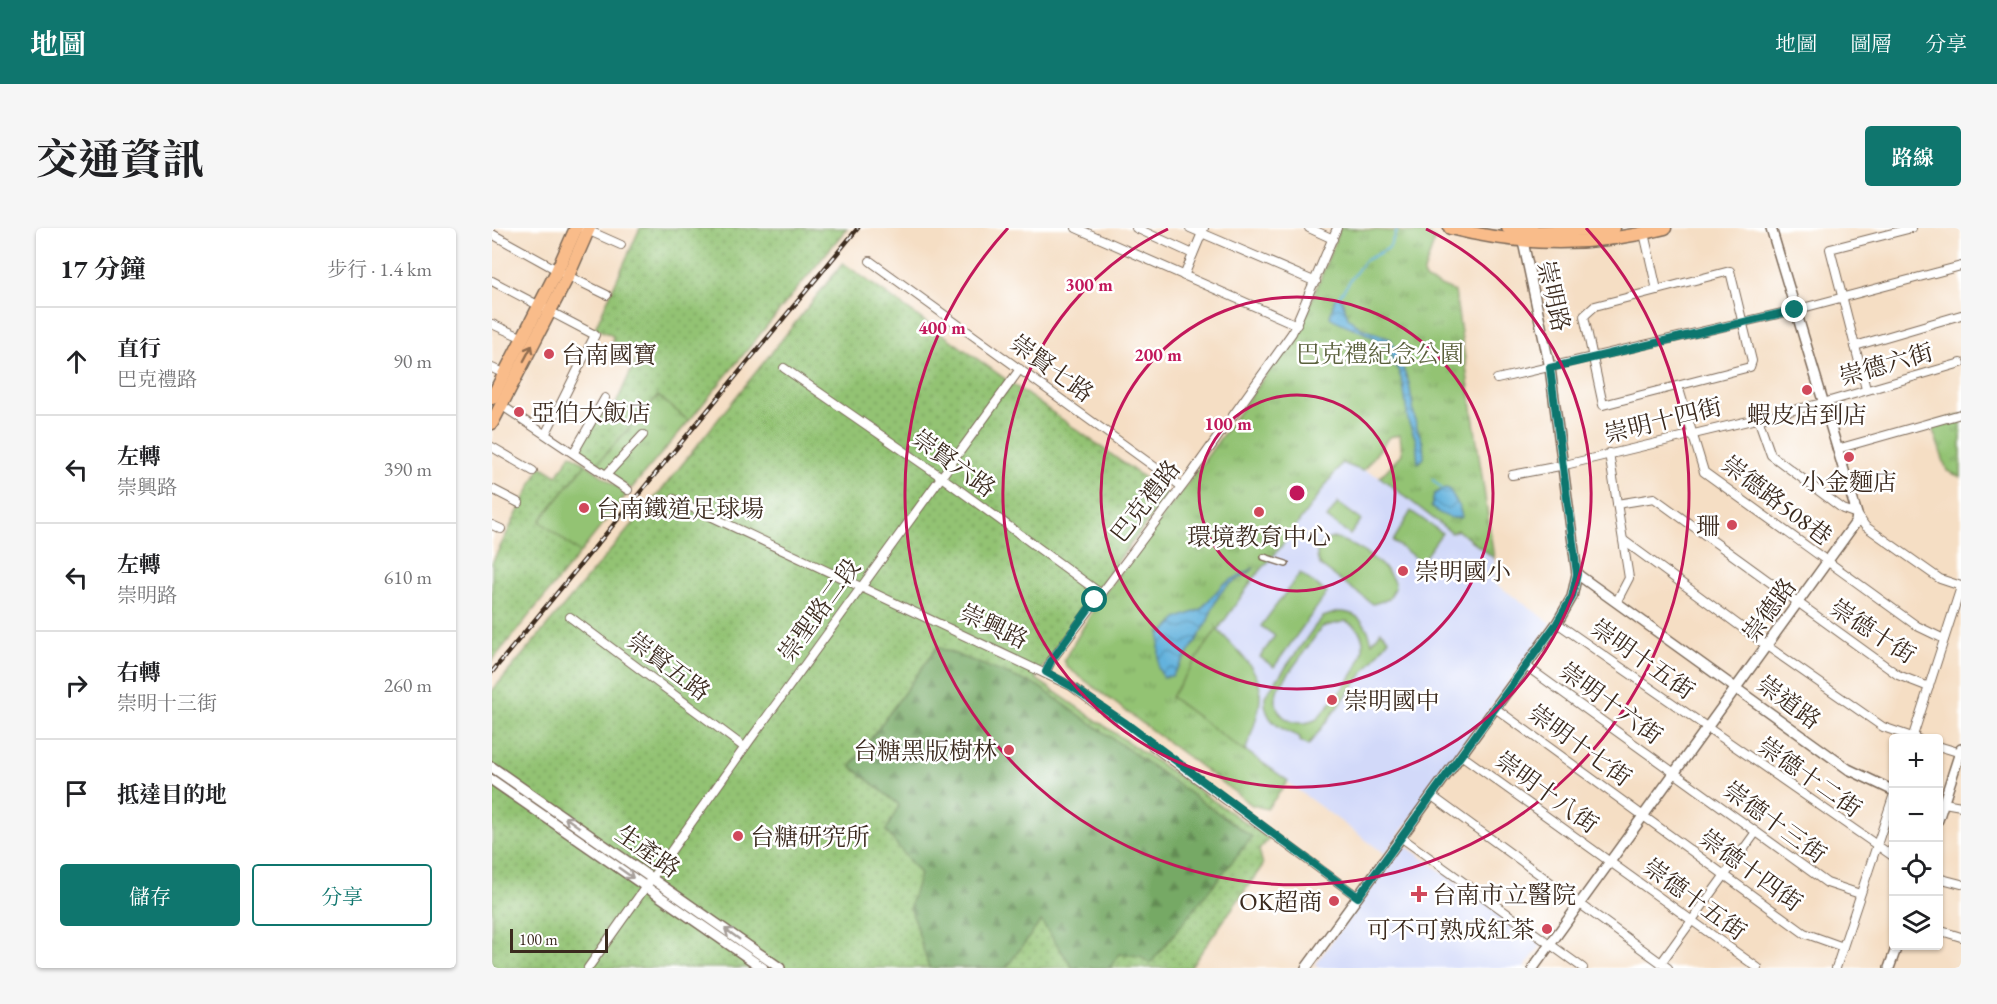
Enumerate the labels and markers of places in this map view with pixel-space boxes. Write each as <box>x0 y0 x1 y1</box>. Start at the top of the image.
place label: 台南國寶 <box>561 339 657 370</box>
marker: 台南國寶 <box>542 347 556 361</box>
marker: 蝦皮店到店 <box>1800 383 1814 397</box>
place label: 亞伯大飯店 <box>531 397 651 428</box>
place label: 蝦皮店到店 <box>1747 399 1867 430</box>
marker: 亞伯大飯店 <box>512 405 526 419</box>
marker: 小金麵店 <box>1842 450 1856 464</box>
place label: 小金麵店 <box>1801 466 1897 497</box>
centre of rings <box>1287 483 1307 503</box>
place label: 台南鐵道足球場 <box>596 493 764 524</box>
marker: 台南鐵道足球場 <box>577 501 591 515</box>
marker: 環境教育中心 <box>1252 505 1266 519</box>
place label: 珊 <box>1696 510 1720 541</box>
marker: 珊 <box>1725 518 1739 532</box>
place label: 環境教育中心 <box>1187 521 1331 552</box>
place label: 崇明國小 <box>1415 556 1511 587</box>
marker: 崇明國小 <box>1396 564 1410 578</box>
place label: 崇明國中 <box>1344 685 1440 716</box>
marker: 崇明國中 <box>1325 693 1339 707</box>
place label: 台糖黑版樹林 <box>853 735 997 766</box>
marker: 台糖黑版樹林 <box>1002 743 1016 757</box>
place label: 台糖研究所 <box>750 821 870 852</box>
marker: 台糖研究所 <box>731 829 745 843</box>
place label: 台南市立醫院 <box>1432 879 1576 910</box>
marker: 台南市立醫院 <box>1410 885 1428 903</box>
place label: OK超商 <box>1239 886 1322 917</box>
marker: OK超商 <box>1327 894 1341 908</box>
place label: 可不可熟成紅茶 <box>1367 914 1535 945</box>
marker: 可不可熟成紅茶 <box>1540 922 1554 936</box>

